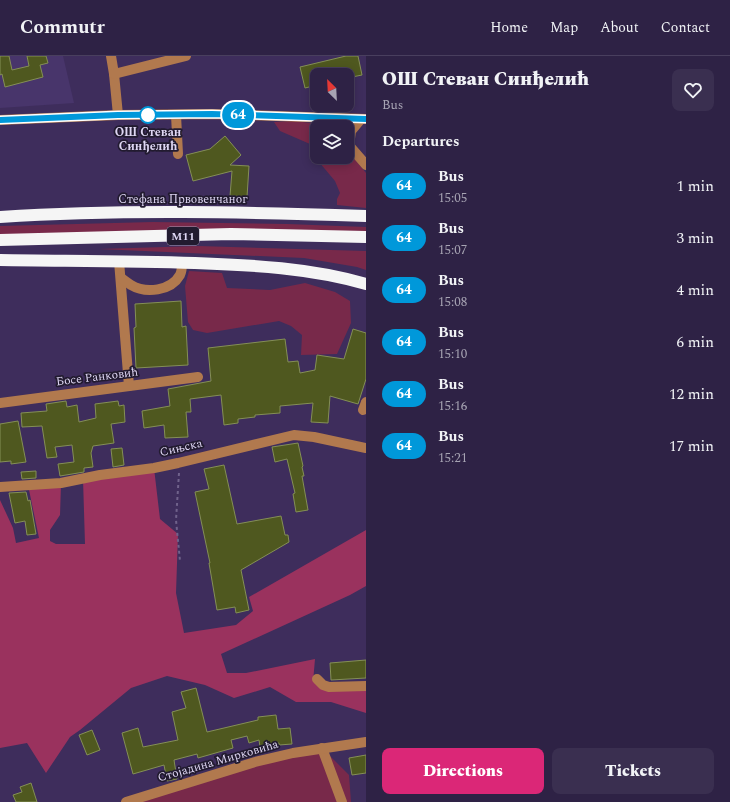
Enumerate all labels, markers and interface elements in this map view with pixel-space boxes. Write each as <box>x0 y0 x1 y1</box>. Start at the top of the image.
text: Commutr <box>20 13 105 42</box>
text: Home <box>490 17 528 38</box>
text: Map <box>550 17 578 38</box>
text: About <box>600 17 639 38</box>
text: Contact <box>661 17 710 38</box>
text: ОШ Стеван Синђелић <box>382 65 589 94</box>
north arrow <box>310 68 354 112</box>
map controls <box>310 68 354 164</box>
button: heart <box>672 69 714 111</box>
text: Bus <box>382 95 403 115</box>
line badge: 64 <box>220 102 256 128</box>
text: 64 <box>230 104 246 125</box>
marker: ОШ Стеван Синђелић <box>139 106 157 124</box>
button: layers <box>310 120 354 164</box>
place label: ОШ Стеван Синђелић <box>115 123 182 156</box>
text: Departures <box>382 130 460 153</box>
text: Bus <box>438 165 464 188</box>
text: 64 <box>396 175 412 196</box>
text: 1 min <box>676 175 714 198</box>
text: 15:05 <box>438 188 467 208</box>
street label: Стефана Првовенчаног <box>118 190 248 209</box>
text: Bus <box>438 217 464 240</box>
road number: M11 <box>167 227 199 245</box>
text: 64 <box>396 227 412 248</box>
text: 3 min <box>676 227 714 250</box>
text: 15:07 <box>438 240 467 260</box>
text: Bus <box>438 269 464 292</box>
text: 64 <box>396 279 412 300</box>
text: 4 min <box>676 279 714 302</box>
text: 15:08 <box>438 292 467 312</box>
text: Bus <box>438 321 464 344</box>
text: 64 <box>396 331 412 352</box>
text: 6 min <box>676 331 714 354</box>
text: 15:10 <box>438 344 467 364</box>
street label: Босе Ранковић <box>55 363 139 391</box>
text: Bus <box>438 373 464 396</box>
text: 64 <box>396 383 412 404</box>
text: 12 min <box>669 383 714 406</box>
text: 15:16 <box>438 396 467 416</box>
text: Bus <box>438 425 464 448</box>
street label: Сињска <box>158 434 204 462</box>
text: 64 <box>396 435 412 456</box>
text: 17 min <box>669 435 714 458</box>
text: 15:21 <box>438 448 467 468</box>
street label: Стојадина Мирковића <box>155 735 281 787</box>
button: Directions <box>382 748 544 794</box>
button: Tickets <box>552 748 714 794</box>

